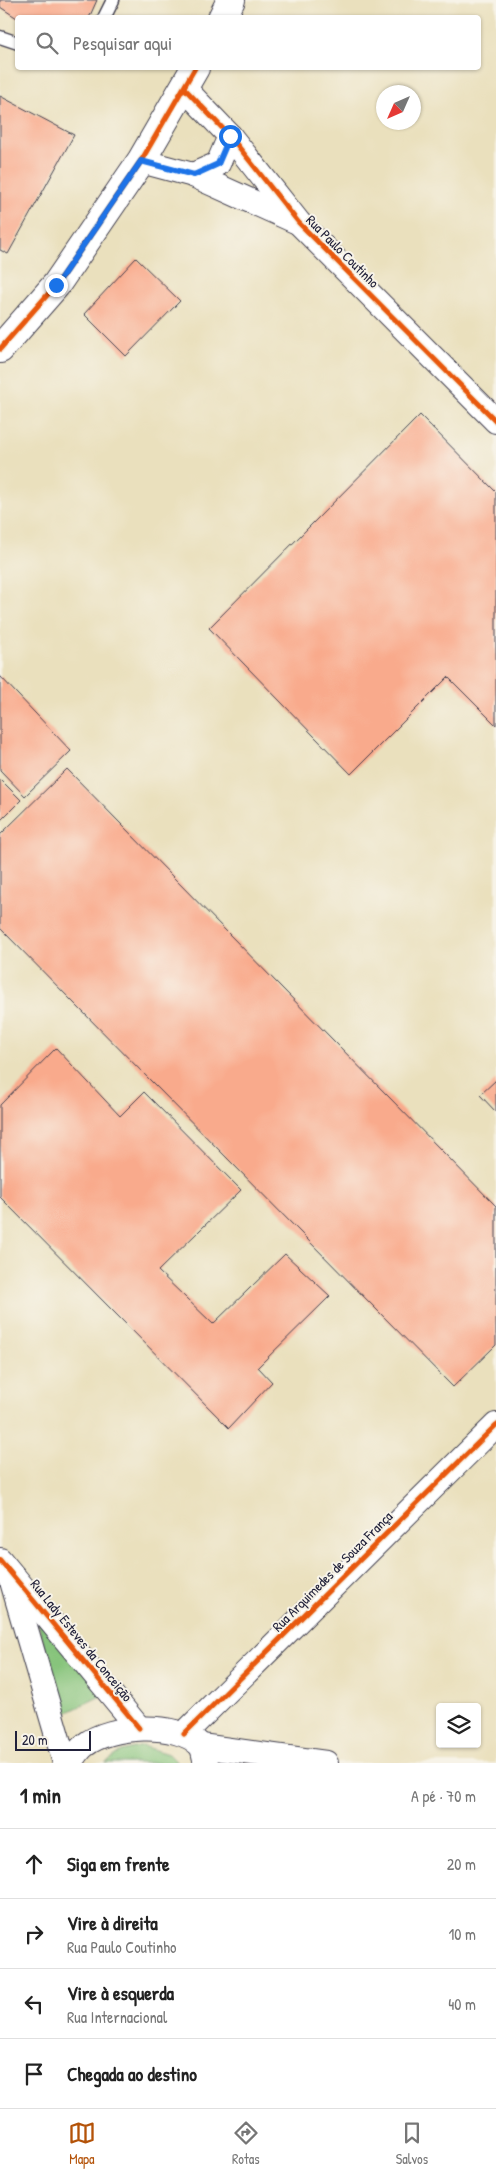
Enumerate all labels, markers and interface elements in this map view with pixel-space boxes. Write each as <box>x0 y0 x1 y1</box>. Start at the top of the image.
search box <box>15 15 481 70</box>
icon: search <box>33 29 61 57</box>
text: Pesquisar aqui <box>73 30 172 56</box>
north arrow <box>376 85 421 130</box>
route start <box>219 125 242 148</box>
street label: Rua Paulo Coutinho <box>302 210 384 292</box>
route end <box>45 274 68 297</box>
street label: Rua Arquimedes de Souza França <box>268 1506 397 1636</box>
street label: Rua Lady Esteves da Conceição <box>26 1575 138 1706</box>
map controls <box>436 1703 481 1748</box>
button: layers <box>436 1703 481 1748</box>
scale bar <box>15 1728 91 1751</box>
text: 20 m <box>22 1730 48 1749</box>
text: 1 min <box>20 1781 61 1810</box>
text: A pé · 70 m <box>411 1785 476 1807</box>
icon: ahead <box>20 1850 48 1878</box>
text: Siga em frente <box>67 1851 170 1877</box>
text: 20 m <box>447 1853 476 1875</box>
text: Vire à direita <box>67 1910 158 1936</box>
icon: right <box>20 1920 48 1948</box>
text: 10 m <box>448 1923 476 1945</box>
text: Rua Paulo Coutinho <box>67 1936 176 1958</box>
text: Vire à esquerda <box>67 1980 174 2006</box>
icon: left <box>20 1990 48 2018</box>
text: 40 m <box>448 1993 476 2015</box>
text: Rua Internacional <box>67 2006 167 2028</box>
icon: arrive <box>20 2060 48 2088</box>
text: Chegada ao destino <box>67 2061 197 2087</box>
tab: Mapa <box>68 2119 96 2168</box>
tab: Rotas <box>232 2119 260 2168</box>
tab: Salvos <box>396 2119 428 2168</box>

